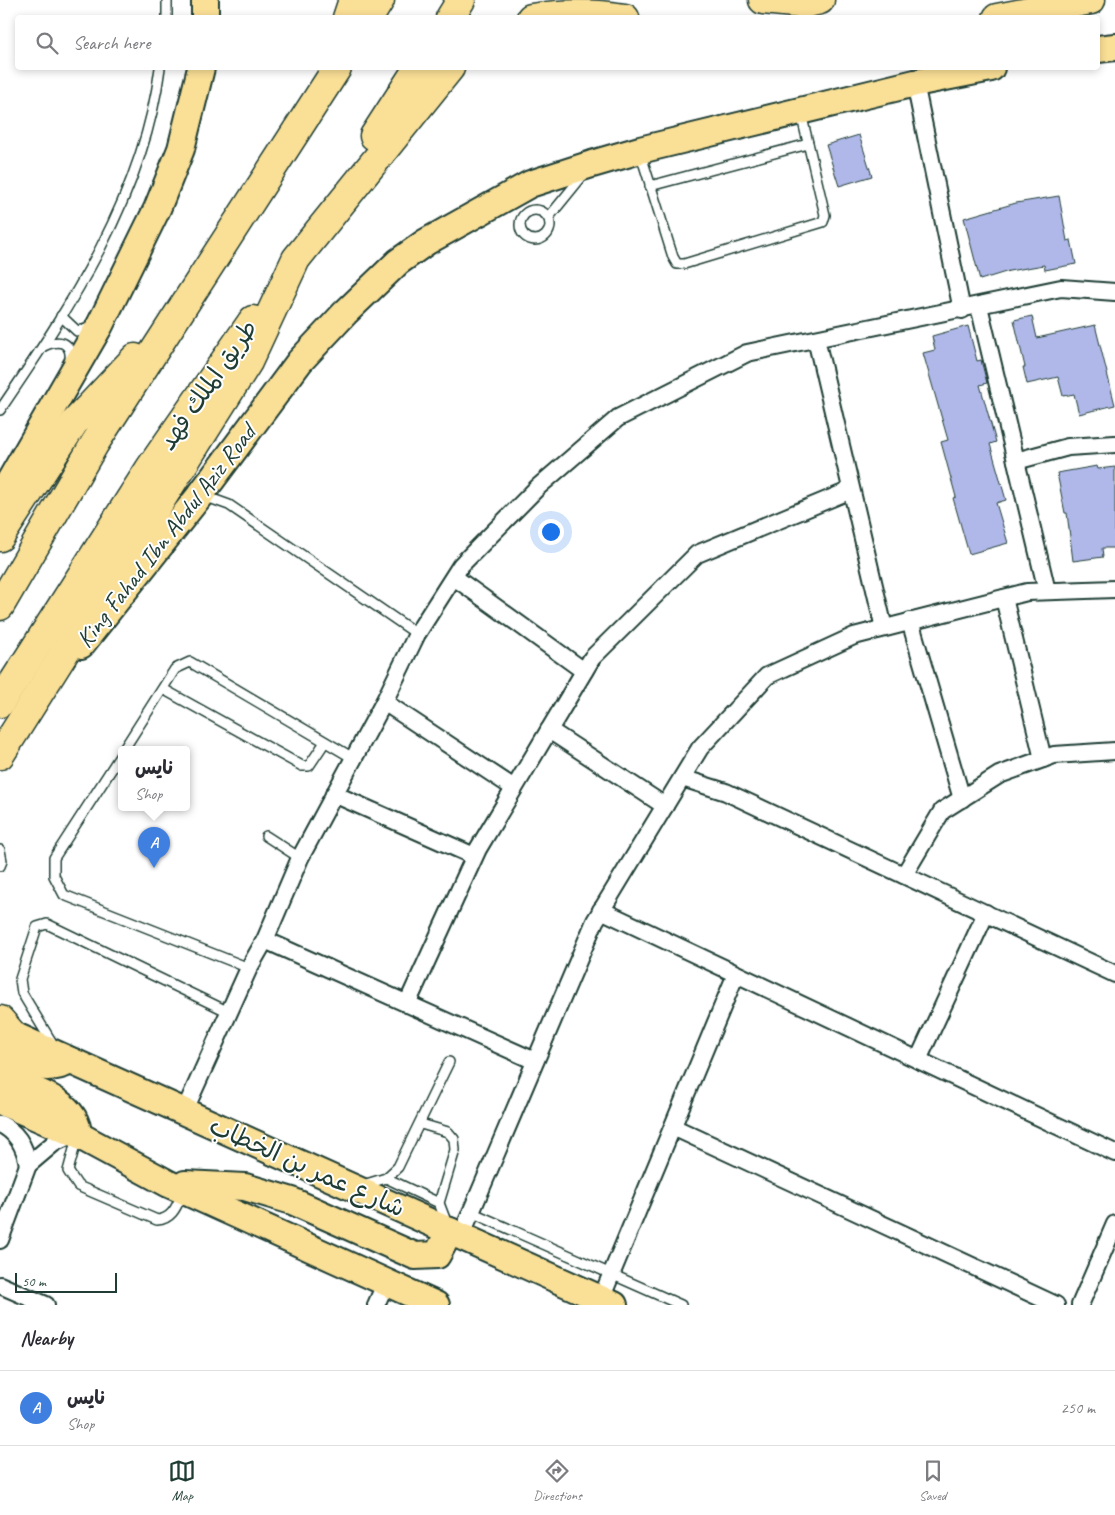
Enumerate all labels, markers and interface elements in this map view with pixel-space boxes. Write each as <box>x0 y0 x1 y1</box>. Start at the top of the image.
search box <box>15 15 1100 70</box>
icon: search <box>33 29 61 57</box>
text: Search here <box>73 31 150 55</box>
street label: طريق الملك فهد <box>151 313 265 457</box>
street label: King Fahad Ibn Abdul Aziz Road <box>69 415 265 654</box>
your location <box>538 519 564 545</box>
popup <box>118 746 190 811</box>
text: نايس <box>135 756 173 780</box>
text: Shop <box>135 784 162 804</box>
pin: A <box>138 827 170 868</box>
street label: شارع عمر بن الخطاب <box>204 1109 410 1225</box>
scale bar <box>15 1270 118 1293</box>
text: 50 m <box>22 1273 46 1290</box>
text: Nearby <box>20 1325 73 1351</box>
text: نايس <box>67 1386 105 1410</box>
text: A <box>32 1398 40 1418</box>
text: 250 m <box>1061 1398 1095 1418</box>
text: Shop <box>67 1414 94 1434</box>
tab: Map <box>168 1457 196 1504</box>
tab: Directions <box>533 1457 582 1504</box>
tab: Saved <box>919 1457 947 1504</box>

